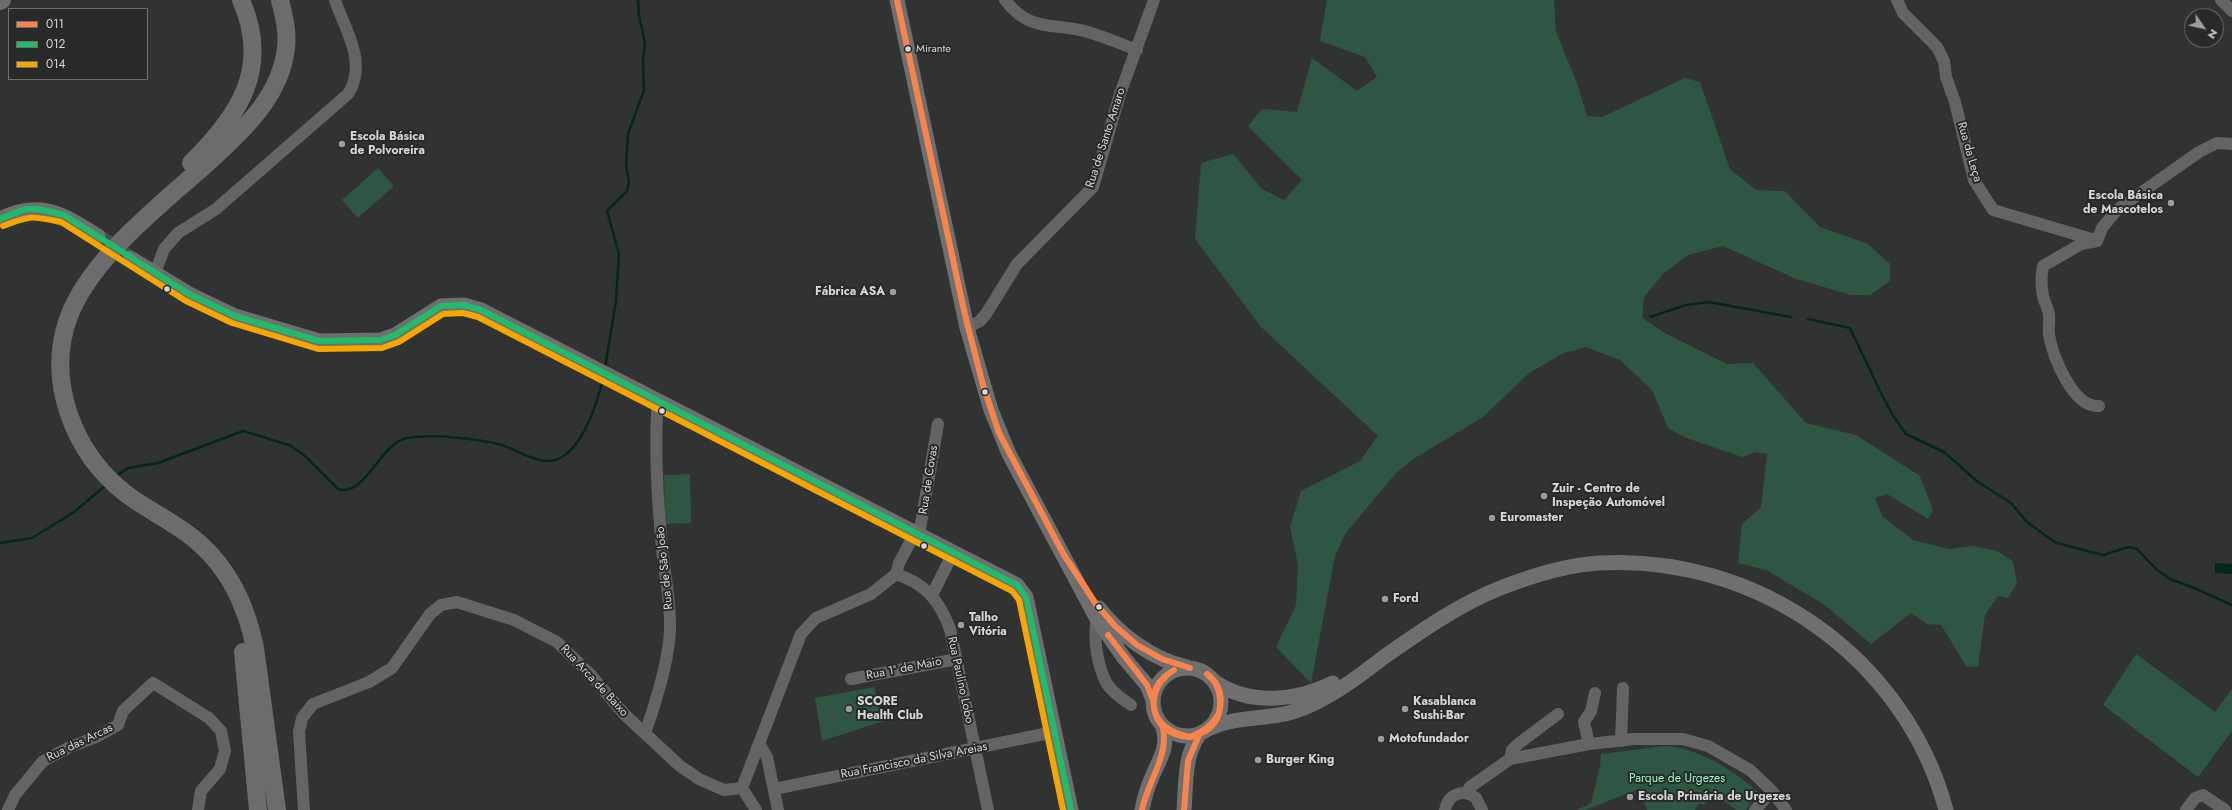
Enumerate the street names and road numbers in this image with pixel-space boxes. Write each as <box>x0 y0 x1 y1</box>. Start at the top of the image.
street label: Rua de Santo Amaro <box>1083 86 1129 190</box>
street label: Rua da Leça <box>1954 120 1984 184</box>
street label: Rua de Covas <box>916 445 942 515</box>
street label: Rua de São João <box>653 526 677 610</box>
street label: Rua Paulino Lobo <box>944 635 976 725</box>
street label: Rua Arca de Baixo <box>557 642 631 720</box>
street label: Rua 1º de Maio <box>865 655 943 683</box>
street label: Rua das Arcas <box>45 721 115 765</box>
street label: Rua Francisco da Silva Areias <box>839 740 989 782</box>

